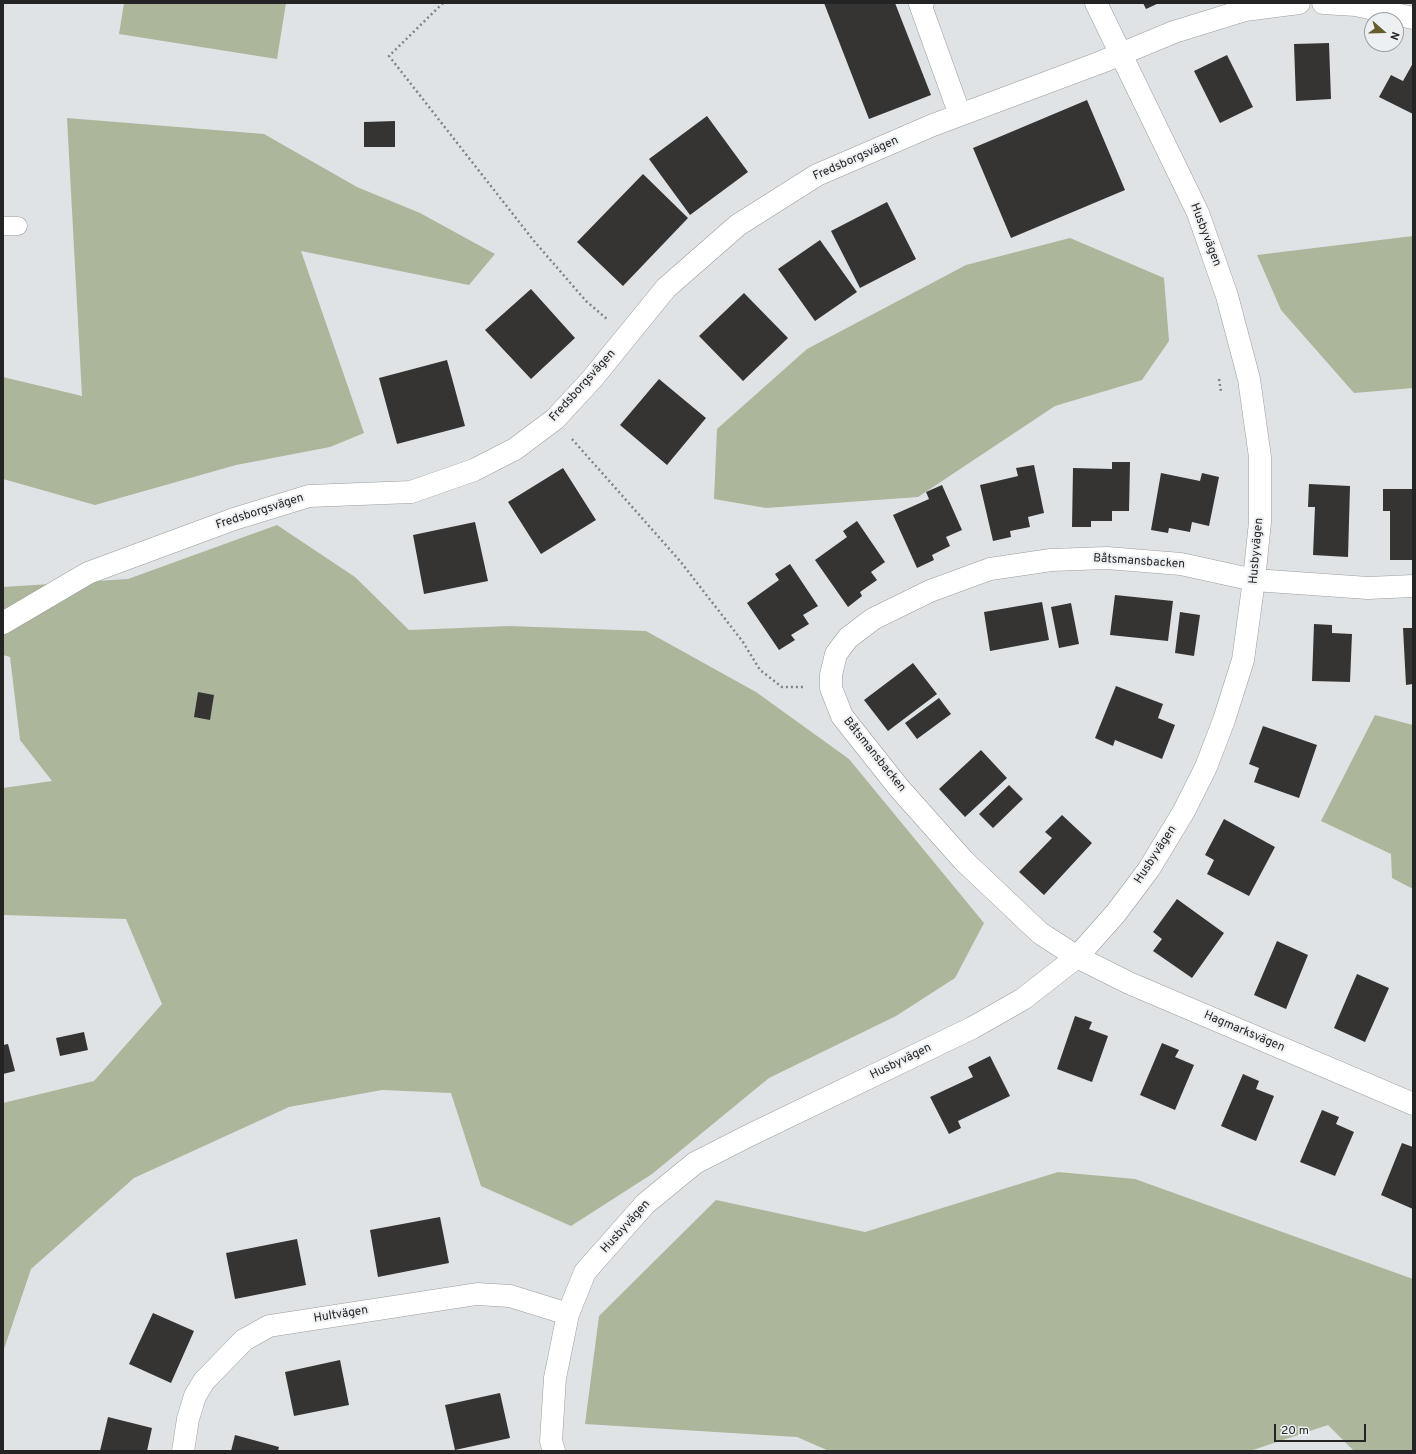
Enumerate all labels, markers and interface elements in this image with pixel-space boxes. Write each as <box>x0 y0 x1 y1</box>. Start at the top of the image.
north arrow <box>1364 12 1404 52</box>
text: N <box>1386 30 1402 42</box>
street label: Fredsborgsvägen <box>811 134 901 184</box>
street label: Husbyvägen <box>1186 201 1224 269</box>
street label: Fredsborgsvägen <box>547 347 619 425</box>
street label: Fredsborgsvägen <box>214 491 306 533</box>
street label: Husbyvägen <box>1247 517 1267 585</box>
street label: Båtsmansbacken <box>1093 552 1185 572</box>
street label: Båtsmansbacken <box>839 715 909 795</box>
street label: Husbyvägen <box>1132 823 1180 887</box>
street label: Hagmarksvägen <box>1201 1008 1287 1056</box>
street label: Husbyvägen <box>868 1041 934 1083</box>
street label: Husbyvägen <box>598 1198 654 1256</box>
street label: Hultvägen <box>313 1304 369 1326</box>
scale bar <box>1276 1416 1368 1442</box>
text: 20 m <box>1281 1423 1309 1439</box>

